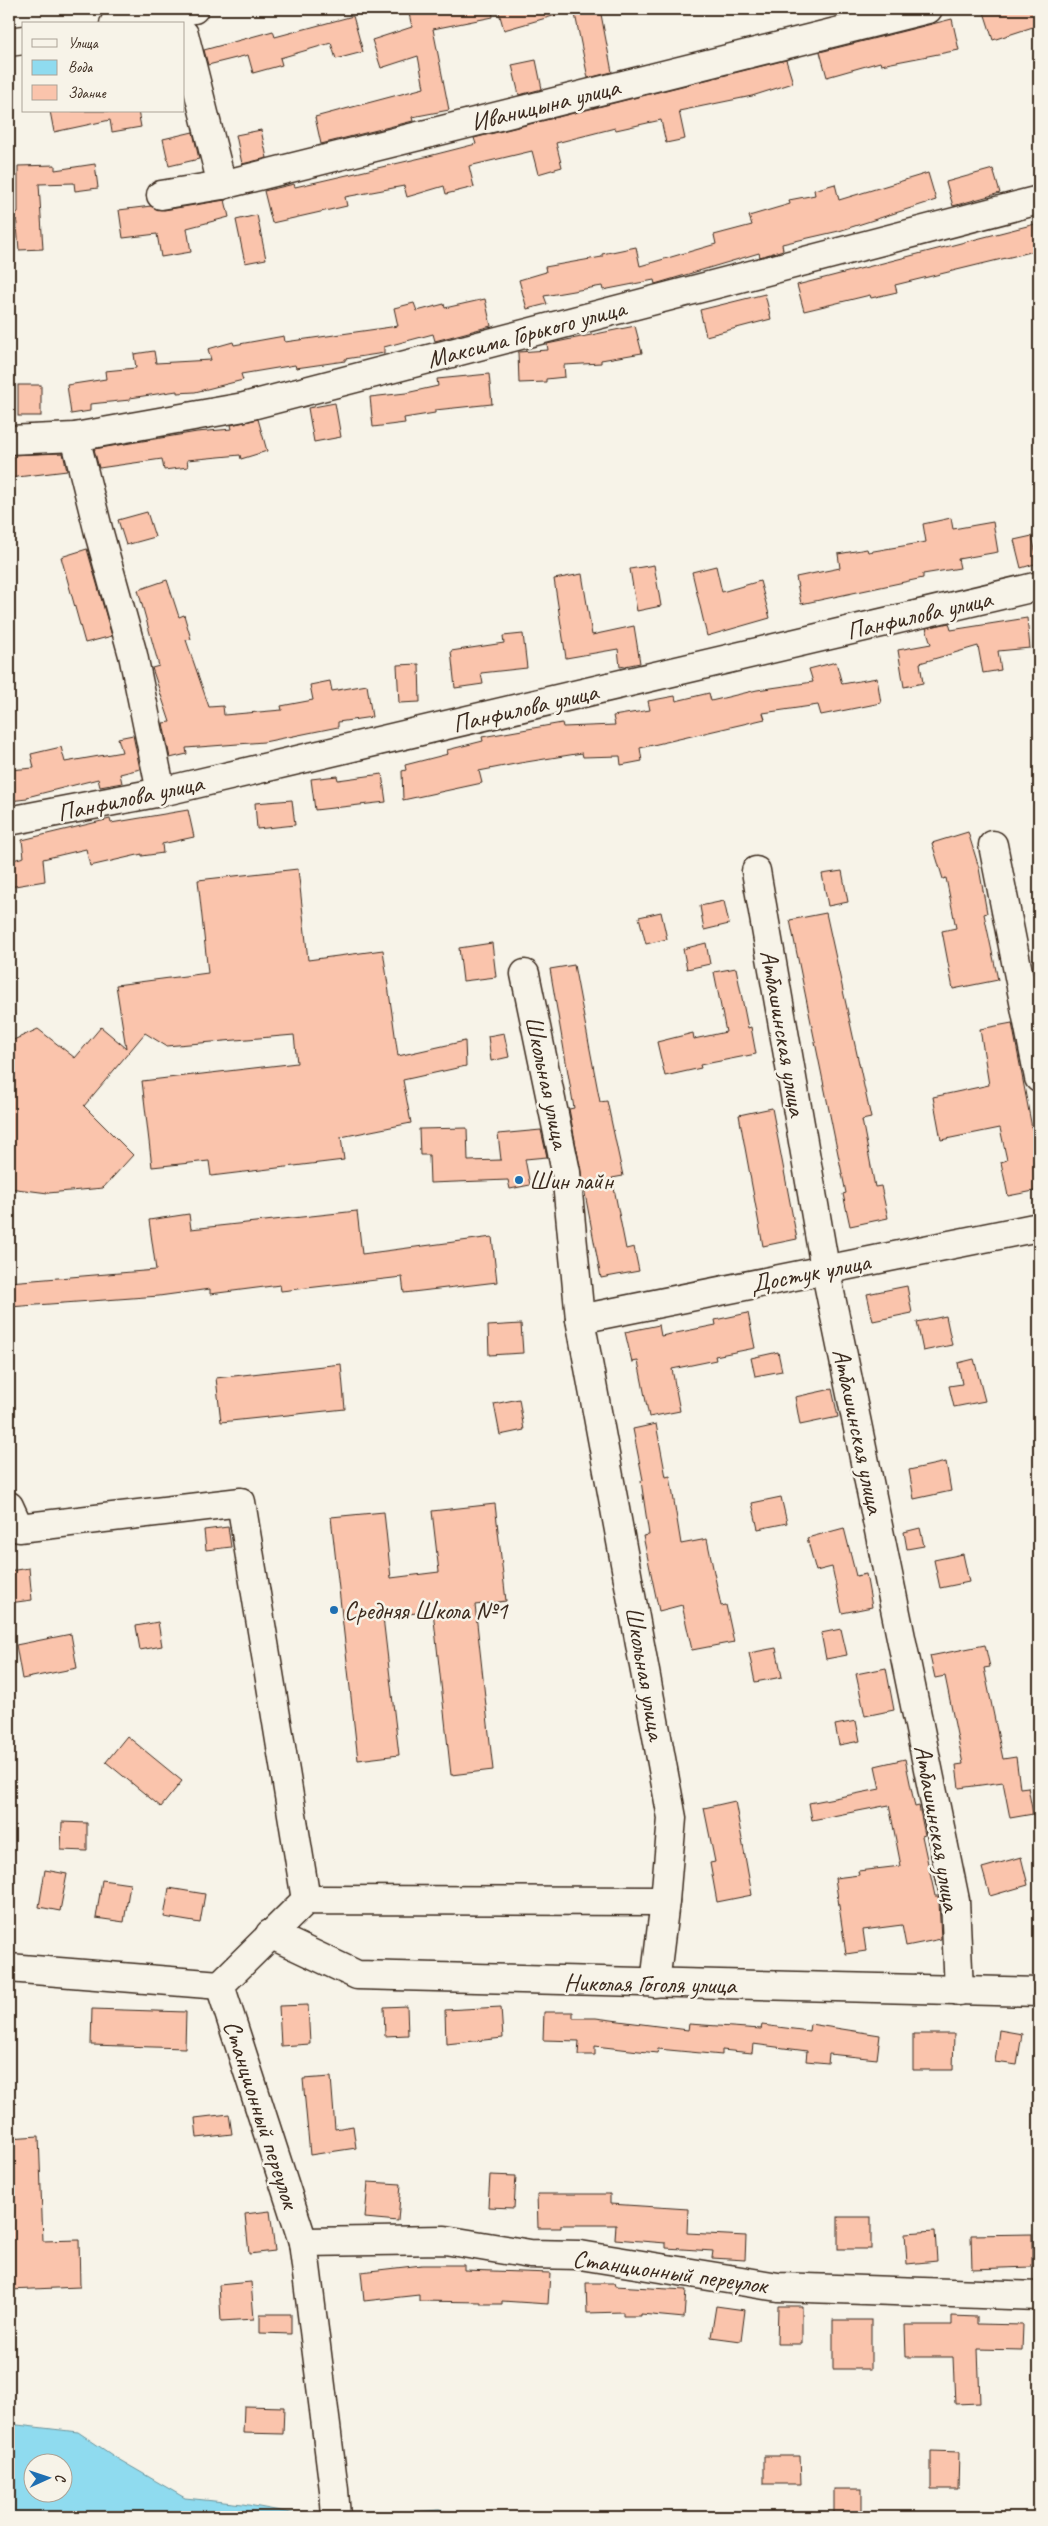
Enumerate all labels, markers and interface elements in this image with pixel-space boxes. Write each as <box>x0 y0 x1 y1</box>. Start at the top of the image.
legend <box>22 22 185 112</box>
text: Улица <box>68 34 99 53</box>
text: Вода <box>68 58 93 77</box>
street label: Иваницына улица <box>468 71 625 139</box>
text: Здание <box>68 84 107 103</box>
street label: Максима Горького улица <box>424 291 632 376</box>
street label: Панфилова улица <box>843 582 997 647</box>
street label: Панфилова улица <box>449 675 603 740</box>
street label: Панфилова улица <box>54 766 208 829</box>
street label: Атбашинская улица <box>753 948 814 1121</box>
street label: Школьная улица <box>517 1013 577 1154</box>
place label: Шин лайн <box>529 1165 615 1197</box>
marker: Шин лайн <box>513 1174 525 1186</box>
street label: Достук улица <box>748 1245 875 1300</box>
street label: Атбашинская улица <box>825 1346 892 1519</box>
place label: Средняя Школа №1 <box>344 1595 509 1627</box>
marker: Средняя Школа №1 <box>328 1604 340 1616</box>
street label: Школьная улица <box>618 1604 673 1745</box>
street label: Атбашинская улица <box>907 1743 968 1916</box>
street label: Николая Гоголя улица <box>564 1967 738 2002</box>
street label: Станционный переулок <box>216 2016 307 2215</box>
street label: Станционный переулок <box>571 2243 772 2302</box>
north arrow <box>22 2454 72 2504</box>
text: С <box>52 2473 69 2483</box>

